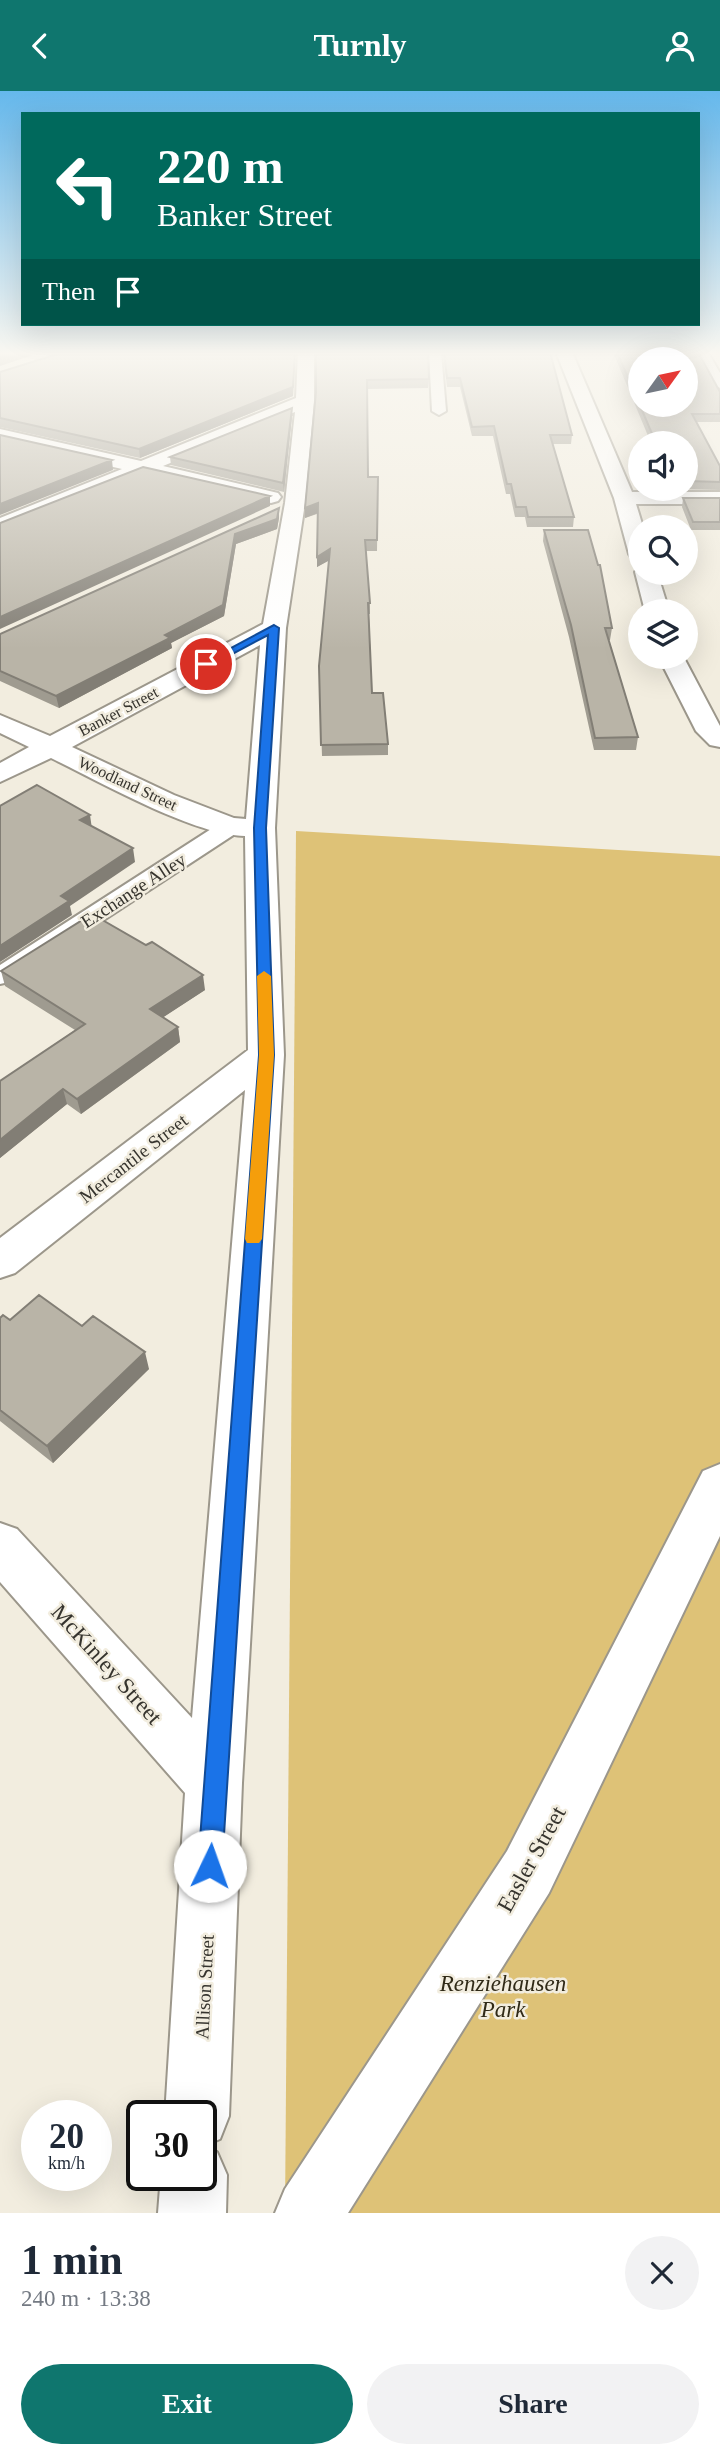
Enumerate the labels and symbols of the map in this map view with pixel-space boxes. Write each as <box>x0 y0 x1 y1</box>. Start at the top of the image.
north arrow <box>628 347 698 417</box>
pin <box>176 634 236 694</box>
street label: Banker Street <box>76 683 161 739</box>
street label: Woodland Street <box>76 753 180 814</box>
street label: Exchange Alley <box>77 848 190 932</box>
street label: Mercantile Street <box>75 1109 192 1207</box>
street label: McKinley Street <box>46 1599 167 1730</box>
street label: Easler Street <box>492 1802 571 1916</box>
position arrow <box>173 1829 247 1903</box>
street label: Allison Street <box>191 1933 218 2040</box>
park label: Renziehausen Park <box>439 1971 566 2022</box>
speed limit sign: 30 <box>126 2100 217 2191</box>

